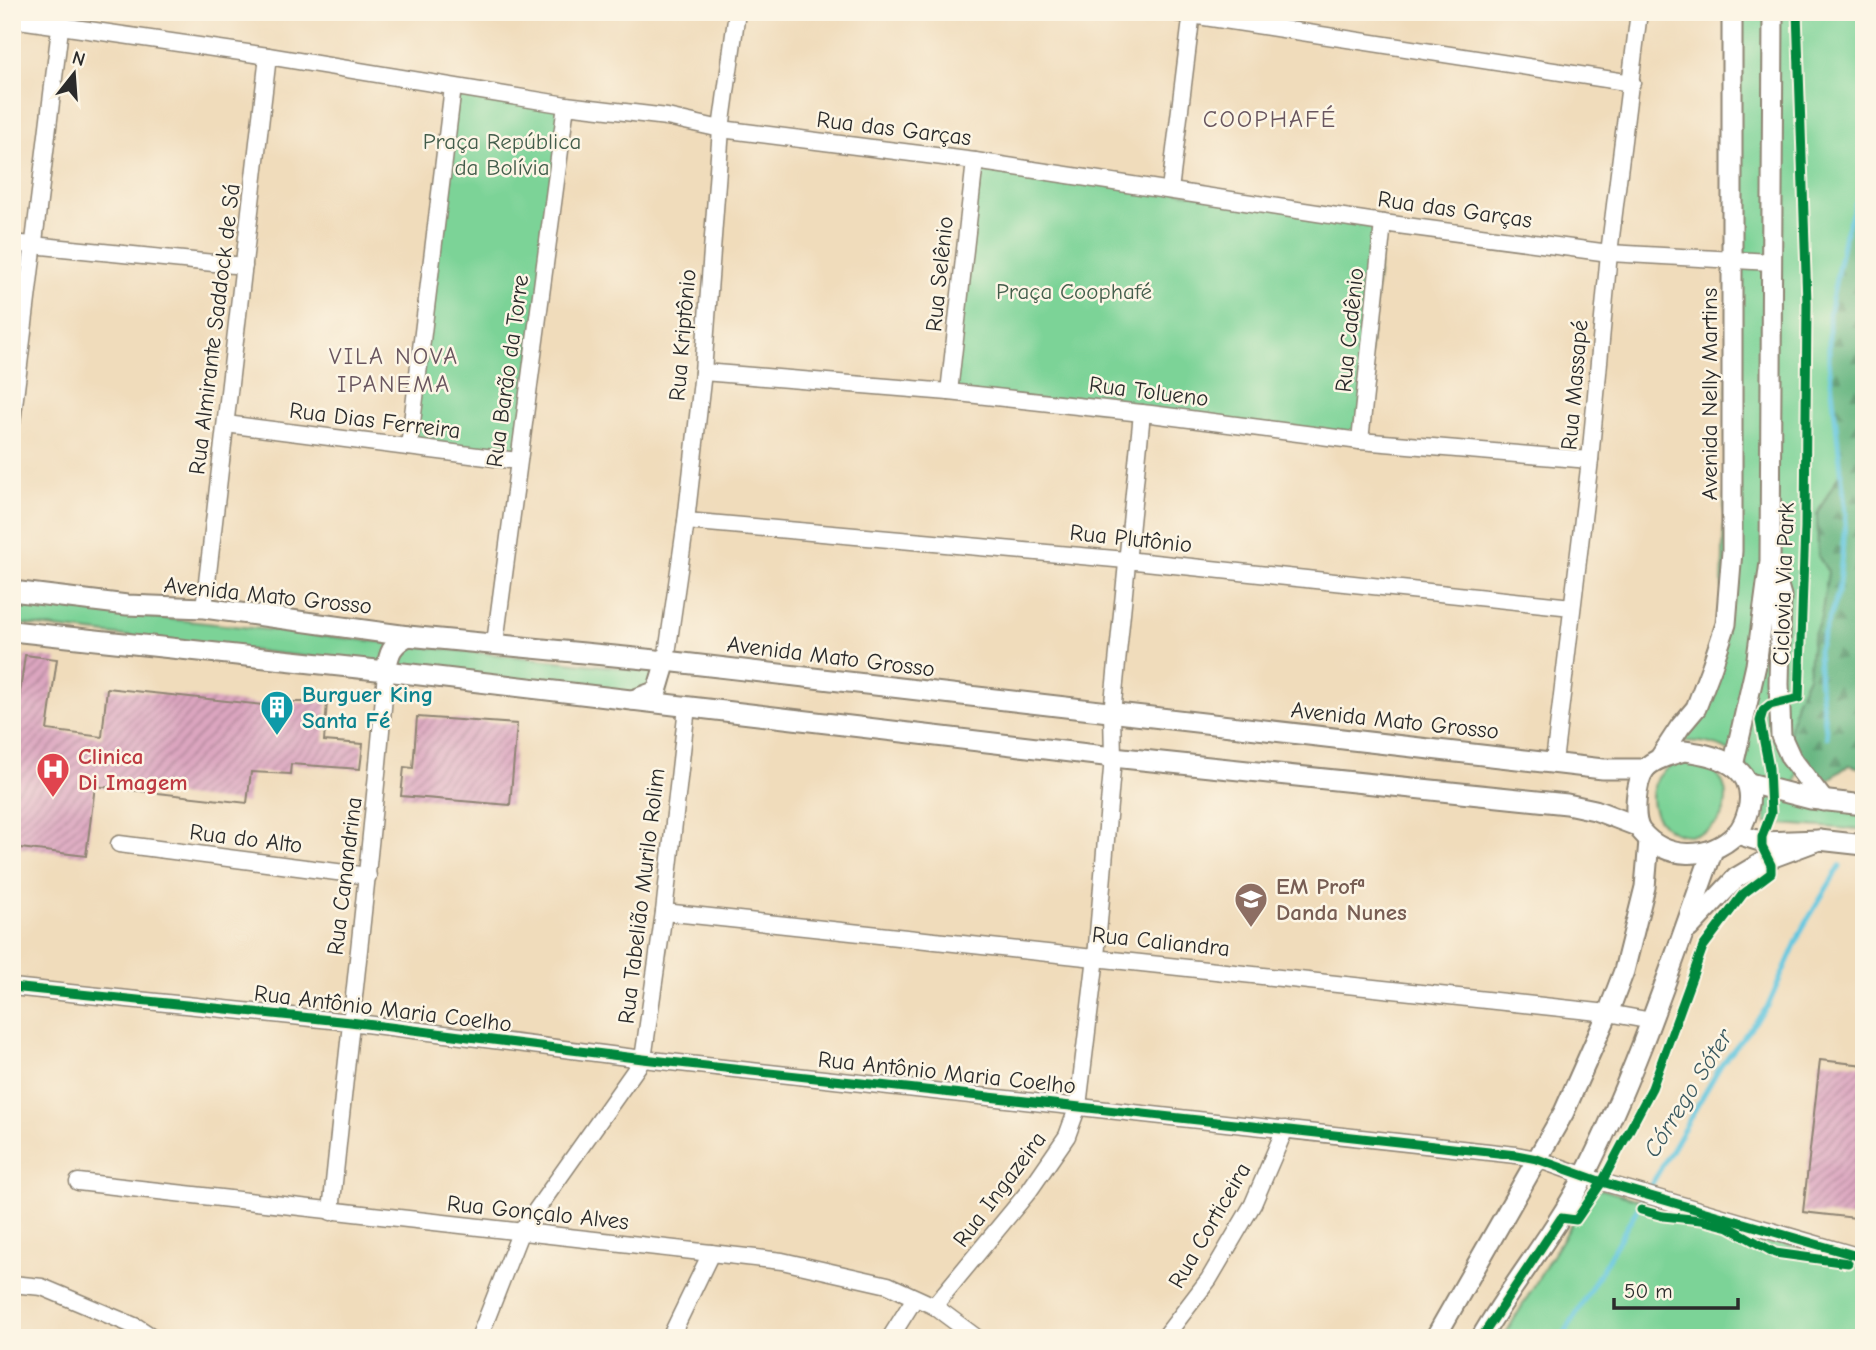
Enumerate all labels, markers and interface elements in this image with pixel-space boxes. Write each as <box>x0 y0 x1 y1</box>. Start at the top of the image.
north arrow <box>38 38 108 108</box>
text: N <box>70 46 88 71</box>
district label: COOPHAFÉ <box>1203 105 1337 133</box>
street label: Rua das Garças <box>815 106 973 151</box>
park label: Praça República da Bolívia <box>423 128 581 181</box>
street label: Rua Almirante Saddock de Sá <box>183 182 246 476</box>
street label: Rua das Garças <box>1376 185 1534 234</box>
street label: Rua Selênio <box>920 215 959 333</box>
street label: Rua Cadênio <box>1330 267 1369 394</box>
street label: Rua Kriptônio <box>663 268 702 402</box>
street label: Rua Barão da Torre <box>481 273 534 469</box>
park label: Praça Coophafé <box>996 278 1152 305</box>
street label: Avenida Nelly Martins <box>1696 288 1723 500</box>
street label: Rua Massapé <box>1555 319 1594 451</box>
district label: VILA NOVA IPANEMA <box>329 342 459 398</box>
street label: Rua Tolueno <box>1088 371 1210 412</box>
street label: Rua Dias Ferreira <box>288 397 462 444</box>
street label: Ciclovia Via Park <box>1767 502 1800 666</box>
street label: Rua Plutônio <box>1068 519 1193 558</box>
street label: Avenida Mato Grosso <box>163 571 373 620</box>
street label: Avenida Mato Grosso <box>726 630 936 683</box>
place label: Burguer King Santa Fé <box>302 681 433 734</box>
building icon: Burguer King Santa Fé <box>258 688 296 737</box>
street label: Avenida Mato Grosso <box>1290 696 1500 745</box>
place label: Clinica Di Imagem <box>78 743 188 796</box>
hospital icon: Clinica Di Imagem <box>34 750 72 799</box>
street label: Rua Tabelião Murilo Rolim <box>612 767 671 1026</box>
street label: Rua Canandrina <box>321 795 368 957</box>
street label: Rua do Alto <box>188 818 304 859</box>
place label: EM Profª Danda Nunes <box>1276 873 1407 926</box>
school or university icon: EM Profª Danda Nunes <box>1232 880 1270 929</box>
street label: Rua Caliandra <box>1091 921 1231 962</box>
street label: Rua Antônio Maria Coelho <box>253 979 513 1038</box>
water label: Córrego Sóter <box>1638 1023 1739 1162</box>
street label: Rua Antônio Maria Coelho <box>817 1046 1077 1099</box>
street label: Rua Ingazeira <box>947 1126 1052 1252</box>
street label: Rua Corticeira <box>1163 1158 1256 1293</box>
street label: Rua Gonçalo Alves <box>446 1190 630 1235</box>
scale bar <box>1614 1266 1738 1310</box>
text: 50 m <box>1624 1279 1673 1303</box>

